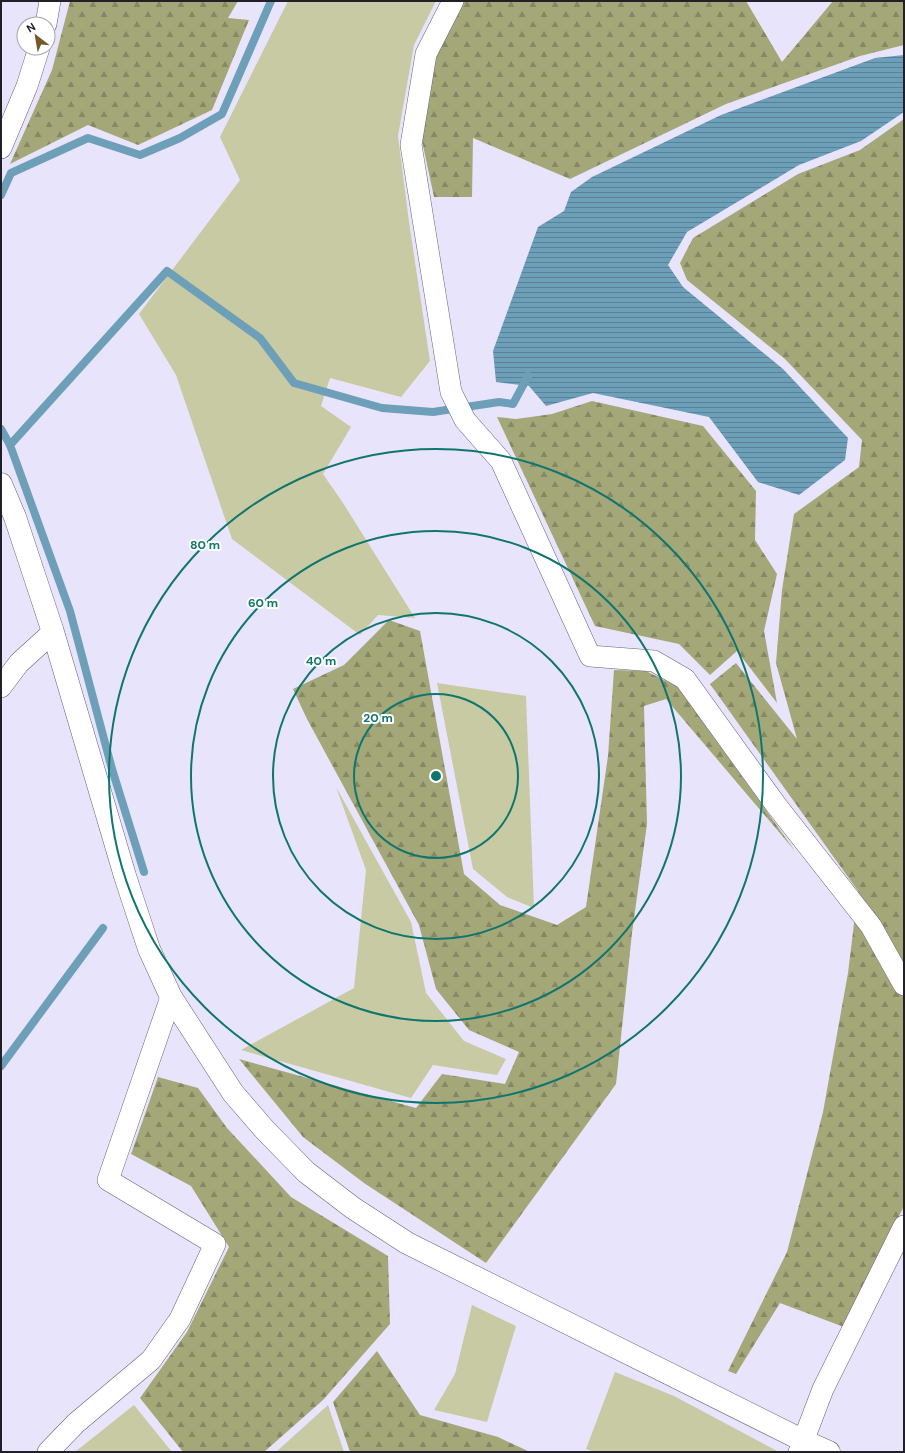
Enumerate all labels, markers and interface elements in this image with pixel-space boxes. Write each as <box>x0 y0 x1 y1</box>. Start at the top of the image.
north arrow <box>16 16 56 56</box>
text: N <box>24 19 38 35</box>
text: 80 m <box>190 537 220 553</box>
text: 60 m <box>248 595 278 611</box>
text: 40 m <box>306 653 336 669</box>
text: 20 m <box>363 710 393 726</box>
centre of rings <box>429 769 443 783</box>

